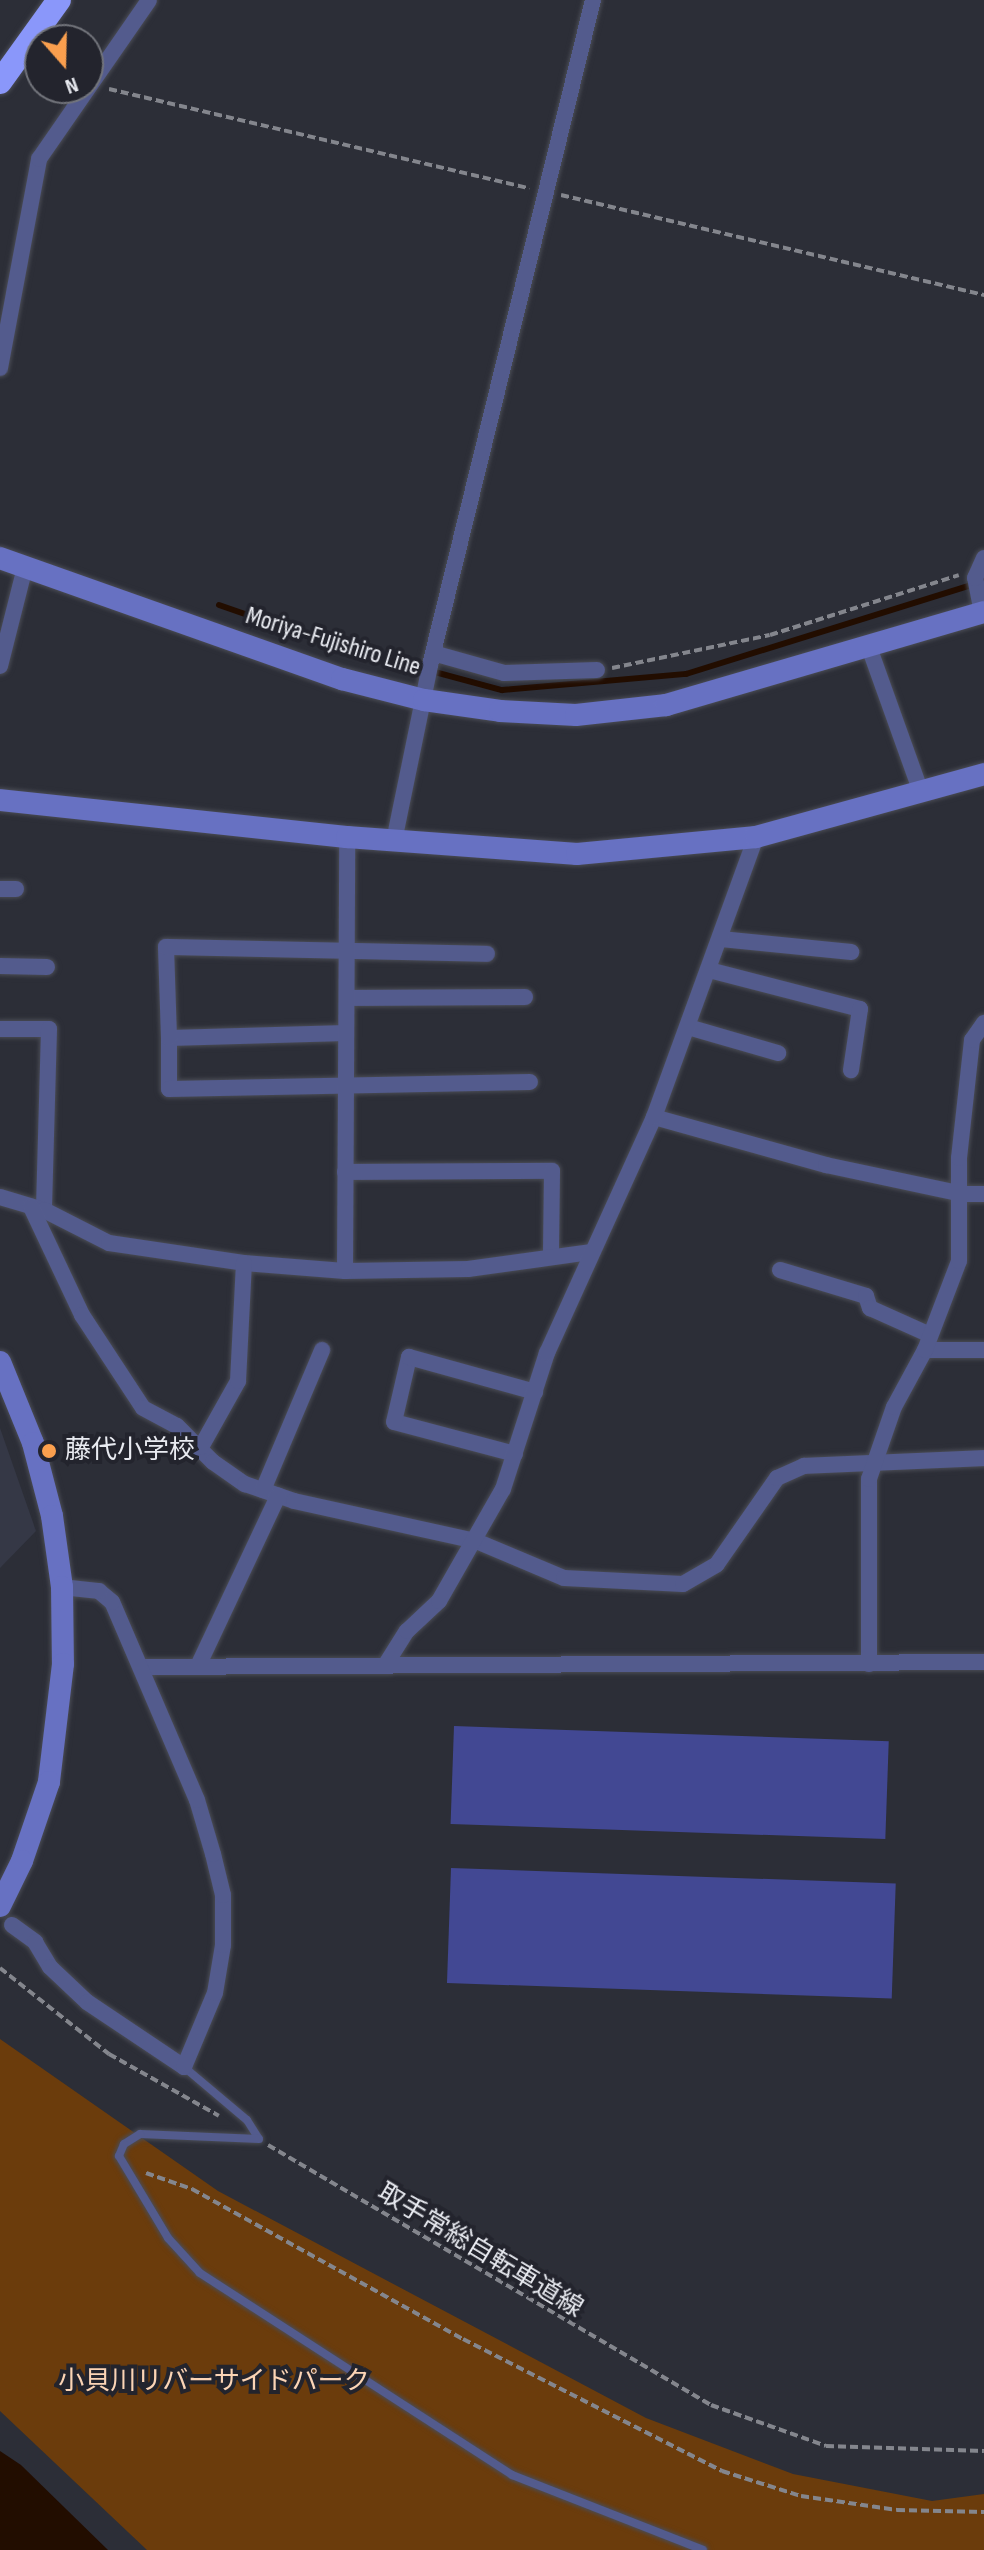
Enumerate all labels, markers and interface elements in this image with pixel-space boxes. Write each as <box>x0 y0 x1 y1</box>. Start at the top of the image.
north arrow <box>24 24 104 104</box>
text: N <box>62 70 82 100</box>
street label: Moriya-Fujishiro Line <box>242 601 424 683</box>
place label: 藤代小学校 <box>65 1435 195 1467</box>
marker: 藤代小学校 <box>40 1442 58 1460</box>
street label: 取手常総自転車道線 <box>372 2177 588 2325</box>
park label: 小貝川リバーサイドパーク <box>58 2366 370 2398</box>

